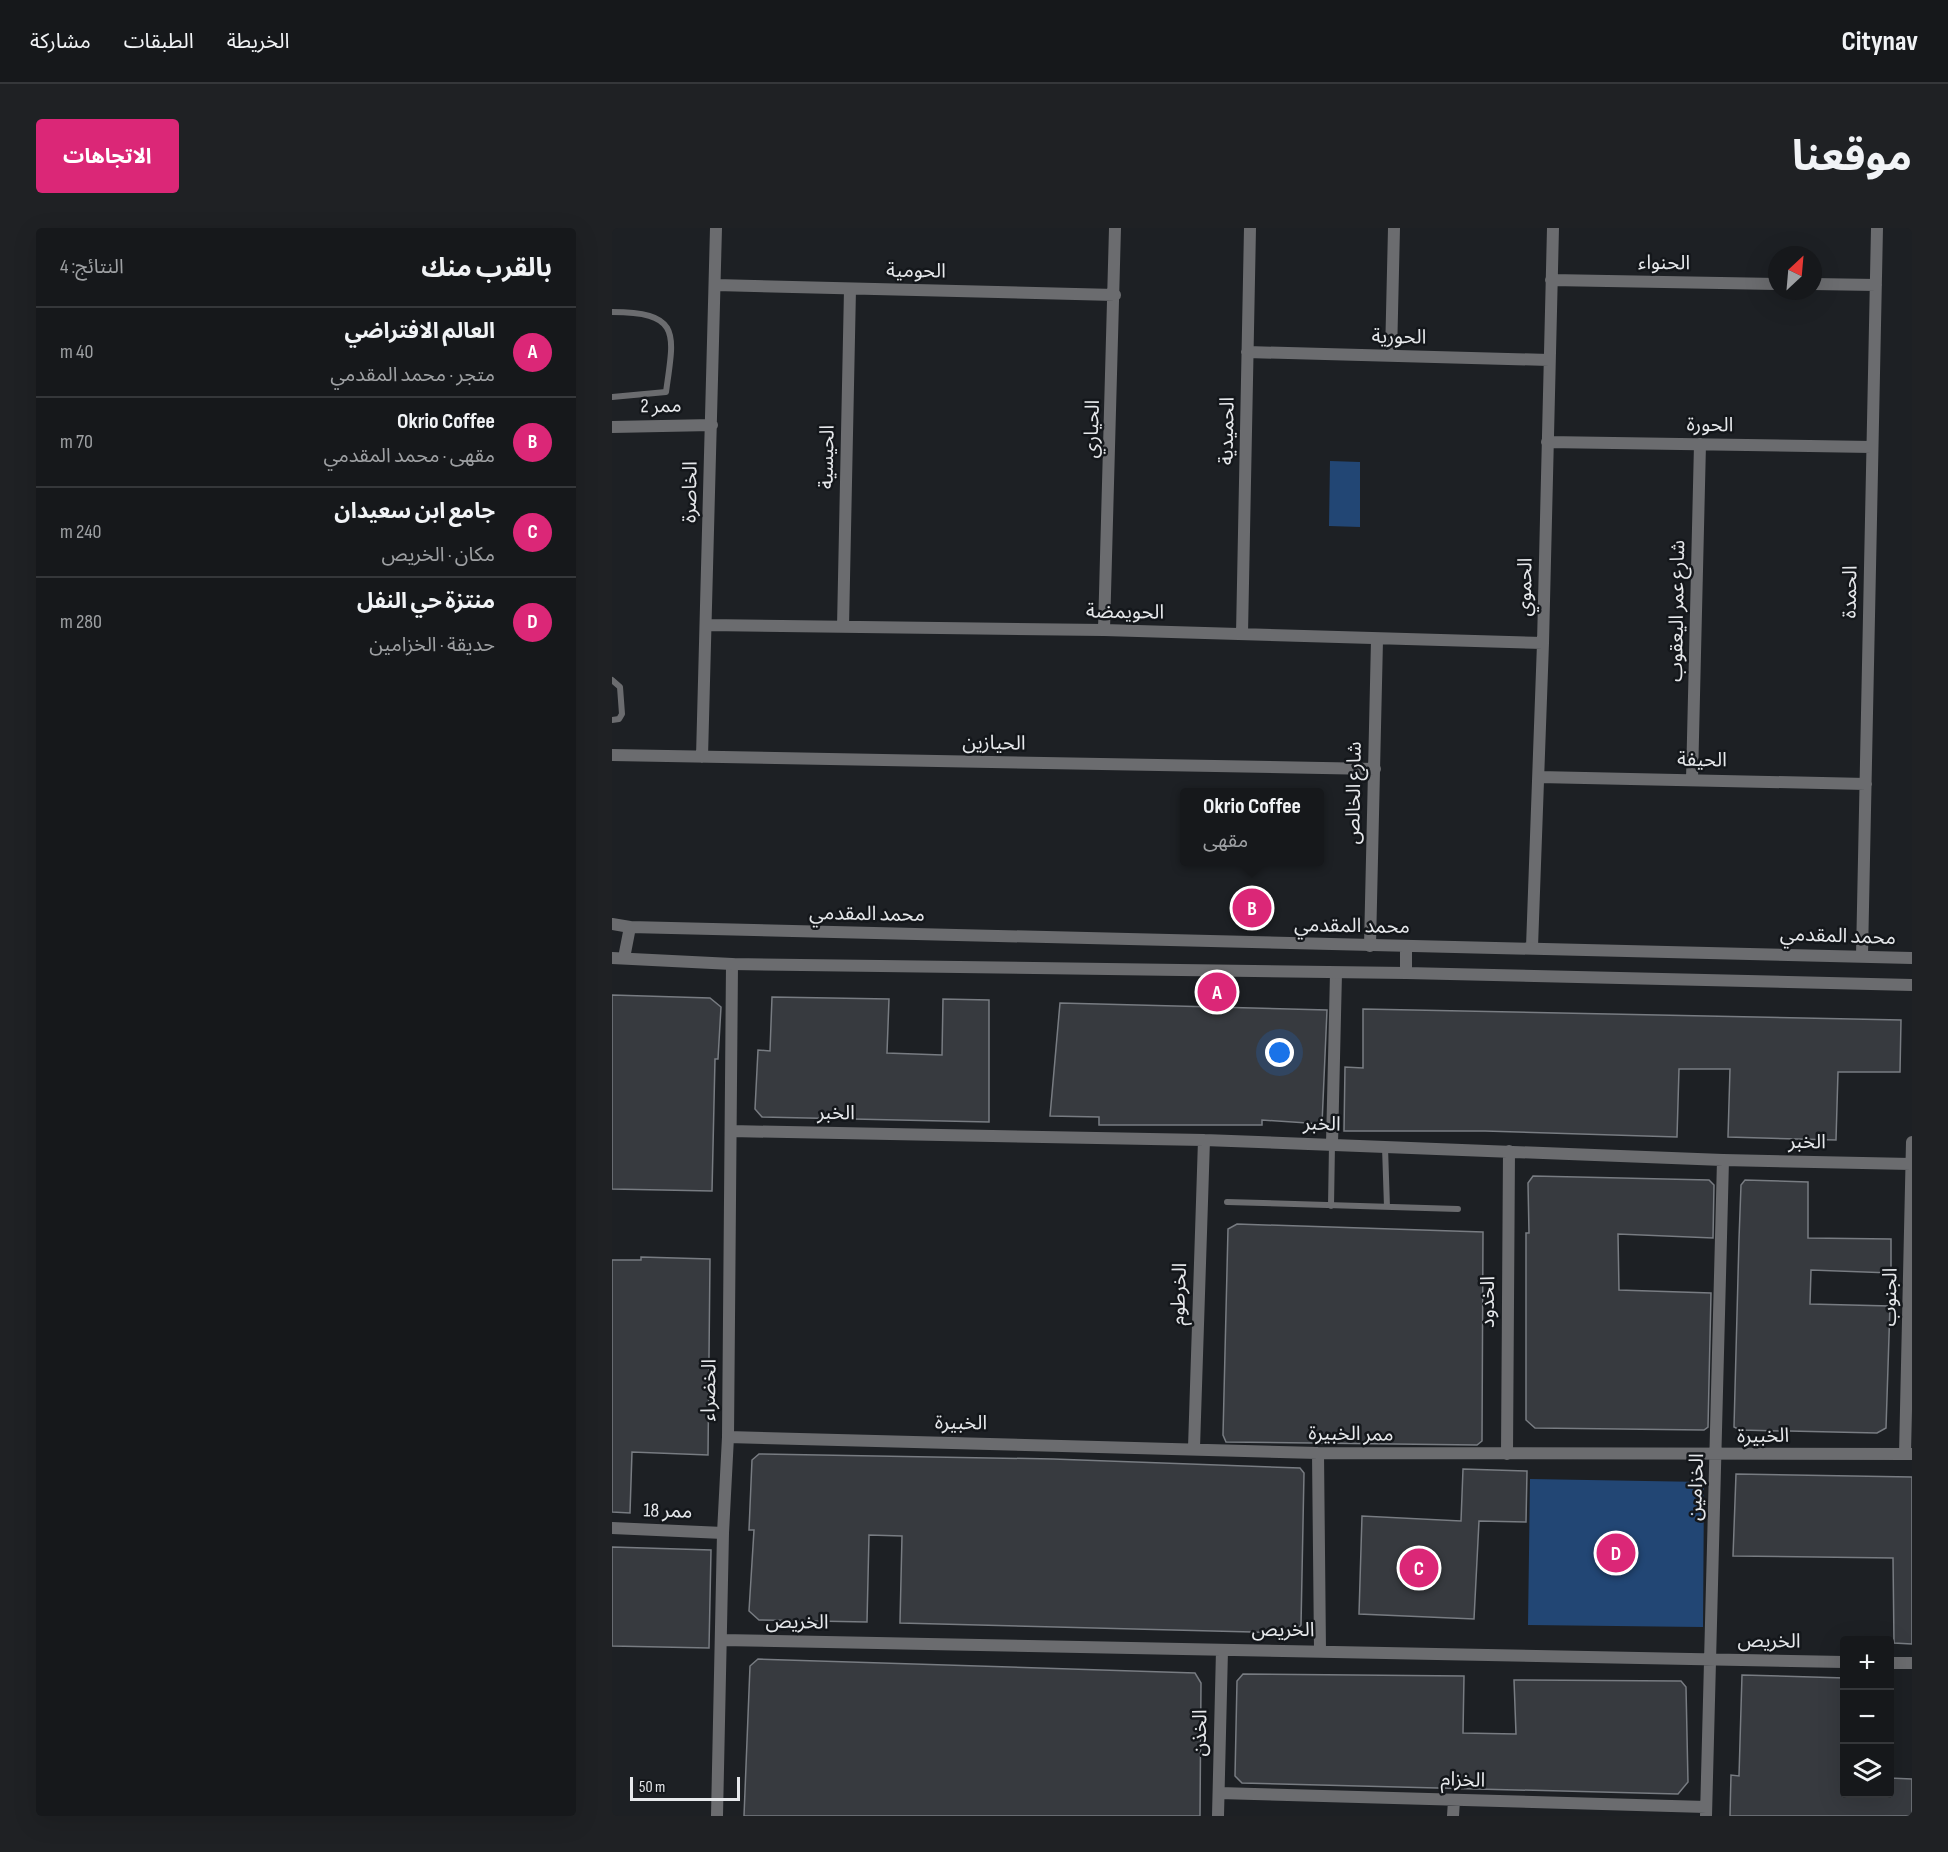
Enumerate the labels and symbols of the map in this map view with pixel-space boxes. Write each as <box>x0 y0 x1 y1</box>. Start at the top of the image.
north arrow <box>1768 246 1822 300</box>
street label: الحنواء <box>1638 251 1690 275</box>
street label: الحومية <box>886 258 946 284</box>
street label: الحورية <box>1371 325 1427 349</box>
street label: ممر 2 <box>640 394 682 418</box>
street label: الحميدية <box>1214 397 1240 465</box>
street label: الحياري <box>1079 399 1108 459</box>
street label: الحورة <box>1686 413 1734 437</box>
street label: الحيسية <box>814 425 840 489</box>
street label: الخاصرة <box>677 461 703 523</box>
street label: شارع عمر اليعقوب <box>1664 540 1692 682</box>
street label: الحموي <box>1512 557 1540 617</box>
street label: الحمدة <box>1838 565 1862 619</box>
street label: الحويمضة <box>1086 599 1164 625</box>
street label: الحيازين <box>962 730 1026 756</box>
street label: شارع الخالص <box>1341 741 1369 845</box>
street label: الحيفة <box>1677 748 1727 772</box>
pin: B <box>1232 886 1272 930</box>
street label: محمد المقدمي <box>809 901 925 930</box>
street label: محمد المقدمي <box>1294 913 1410 942</box>
street label: محمد المقدمي <box>1780 922 1896 953</box>
pin: A <box>1198 970 1236 1014</box>
your location <box>1265 1038 1294 1067</box>
street label: الخبر <box>816 1101 855 1125</box>
street label: الخبر <box>1302 1111 1341 1137</box>
street label: الخبر <box>1787 1130 1826 1154</box>
street label: الخرطوم <box>1166 1262 1194 1326</box>
street label: الجنوب <box>1877 1267 1903 1327</box>
street label: الخدود <box>1476 1276 1500 1328</box>
street label: الخضراء <box>696 1359 722 1421</box>
street label: الخبيرة <box>935 1411 987 1435</box>
street label: ممر الخبيرة <box>1308 1421 1394 1447</box>
street label: الخبيرة <box>1737 1424 1789 1448</box>
street label: الخزامين <box>1683 1453 1709 1521</box>
street label: ممر 18 <box>643 1498 693 1524</box>
pin: D <box>1596 1530 1636 1576</box>
pin: C <box>1400 1546 1438 1590</box>
street label: الخريص <box>765 1609 829 1635</box>
street label: الخريص <box>1251 1618 1315 1642</box>
street label: الخريص <box>1737 1628 1801 1654</box>
street label: الخذن <box>1188 1709 1212 1757</box>
street label: الخزام <box>1440 1767 1486 1795</box>
scale bar <box>630 1774 740 1802</box>

